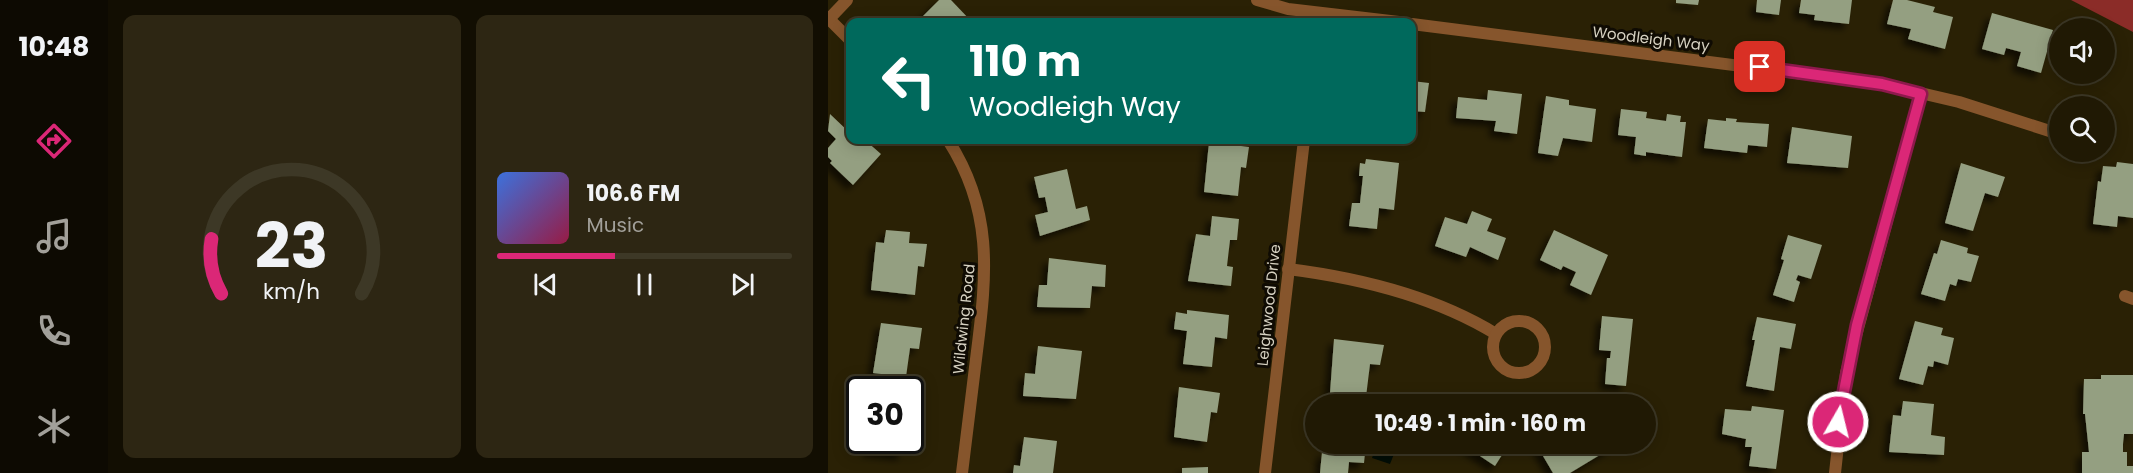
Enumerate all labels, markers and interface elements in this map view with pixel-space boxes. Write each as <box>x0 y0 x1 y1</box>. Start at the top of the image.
map controls <box>2049 18 2115 162</box>
button: sound <box>2049 18 2115 84</box>
street label: Woodleigh Way <box>1591 21 1711 56</box>
text: 10:48 <box>18 28 90 65</box>
text: 110 m <box>969 32 1081 91</box>
pin <box>1734 41 1785 92</box>
icon: left <box>870 42 948 120</box>
icon: arrive <box>1743 50 1776 83</box>
text: Woodleigh Way <box>969 88 1181 125</box>
button: search <box>2049 96 2115 162</box>
icon: directions <box>33 120 75 162</box>
text: 106.6 FM <box>587 178 680 209</box>
text: 23 <box>255 202 328 290</box>
text: Music <box>587 211 644 239</box>
icon: music <box>33 215 75 257</box>
street label: Leighwood Drive <box>1252 243 1285 367</box>
street label: Wildwing Road <box>947 263 980 375</box>
icon: previous <box>529 268 562 301</box>
icon: pause <box>628 268 661 301</box>
icon: next <box>726 268 759 301</box>
text: km/h <box>263 276 320 307</box>
icon: phone <box>33 310 75 352</box>
speed limit sign: 30 <box>846 376 924 454</box>
position arrow <box>1806 390 1870 454</box>
icon: climate <box>33 405 75 447</box>
text: 10:49 · 1 min · 160 m <box>1375 408 1586 439</box>

